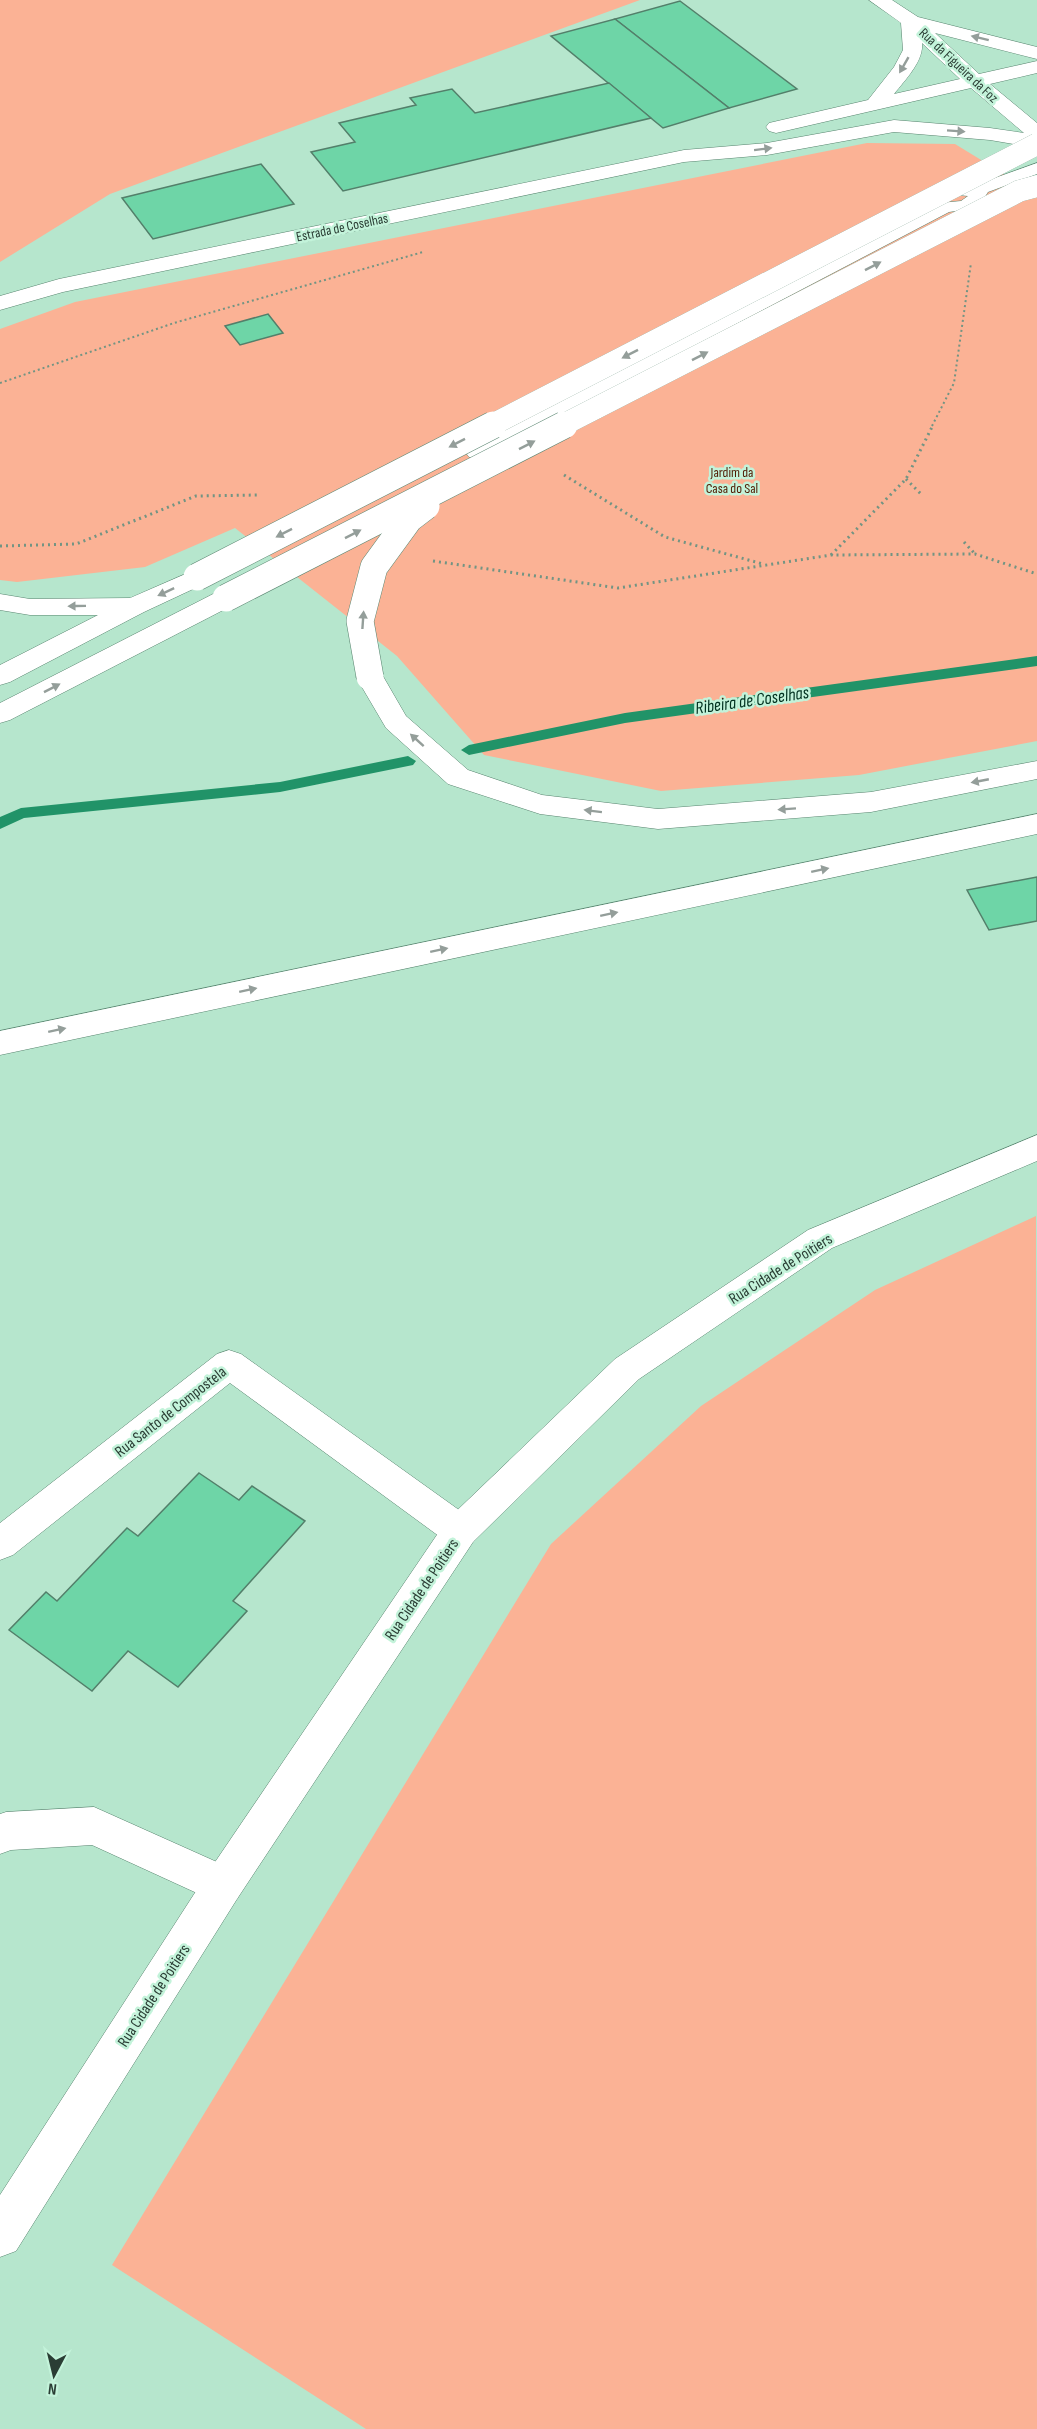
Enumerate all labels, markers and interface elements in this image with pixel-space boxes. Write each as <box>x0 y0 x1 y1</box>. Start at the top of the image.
street label: Rua da Figueira da Foz <box>916 24 1002 106</box>
one-way arrow <box>971 33 990 43</box>
one-way arrow <box>899 57 910 73</box>
one-way arrow <box>947 126 966 136</box>
one-way arrow <box>754 144 773 154</box>
street label: Estrada de Coselhas <box>295 209 390 246</box>
one-way arrow <box>865 262 882 271</box>
one-way arrow <box>622 349 639 359</box>
one-way arrow <box>692 351 709 361</box>
one-way arrow <box>449 438 466 448</box>
one-way arrow <box>518 440 535 450</box>
park label: Jardim da Casa do Sal <box>706 464 758 497</box>
one-way arrow <box>275 527 293 537</box>
one-way arrow <box>345 529 362 539</box>
one-way arrow <box>158 587 175 596</box>
one-way arrow <box>67 601 86 611</box>
one-way arrow <box>358 610 367 629</box>
water label: Ribeira de Coselhas <box>694 682 811 719</box>
one-way arrow <box>43 683 61 693</box>
one-way arrow <box>409 733 424 747</box>
one-way arrow <box>970 777 989 786</box>
one-way arrow <box>777 804 796 814</box>
one-way arrow <box>583 806 602 815</box>
one-way arrow <box>811 865 830 874</box>
one-way arrow <box>600 909 618 919</box>
one-way arrow <box>430 945 449 954</box>
one-way arrow <box>239 985 257 995</box>
one-way arrow <box>48 1025 67 1035</box>
street label: Rua Cidade de Poitiers <box>726 1230 836 1309</box>
street label: Rua Santo de Compostela <box>111 1363 230 1462</box>
street label: Rua Cidade de Poitiers <box>381 1535 463 1644</box>
street label: Rua Cidade de Poitiers <box>114 1941 195 2051</box>
north arrow <box>24 2345 84 2405</box>
text: N <box>47 2378 58 2398</box>

